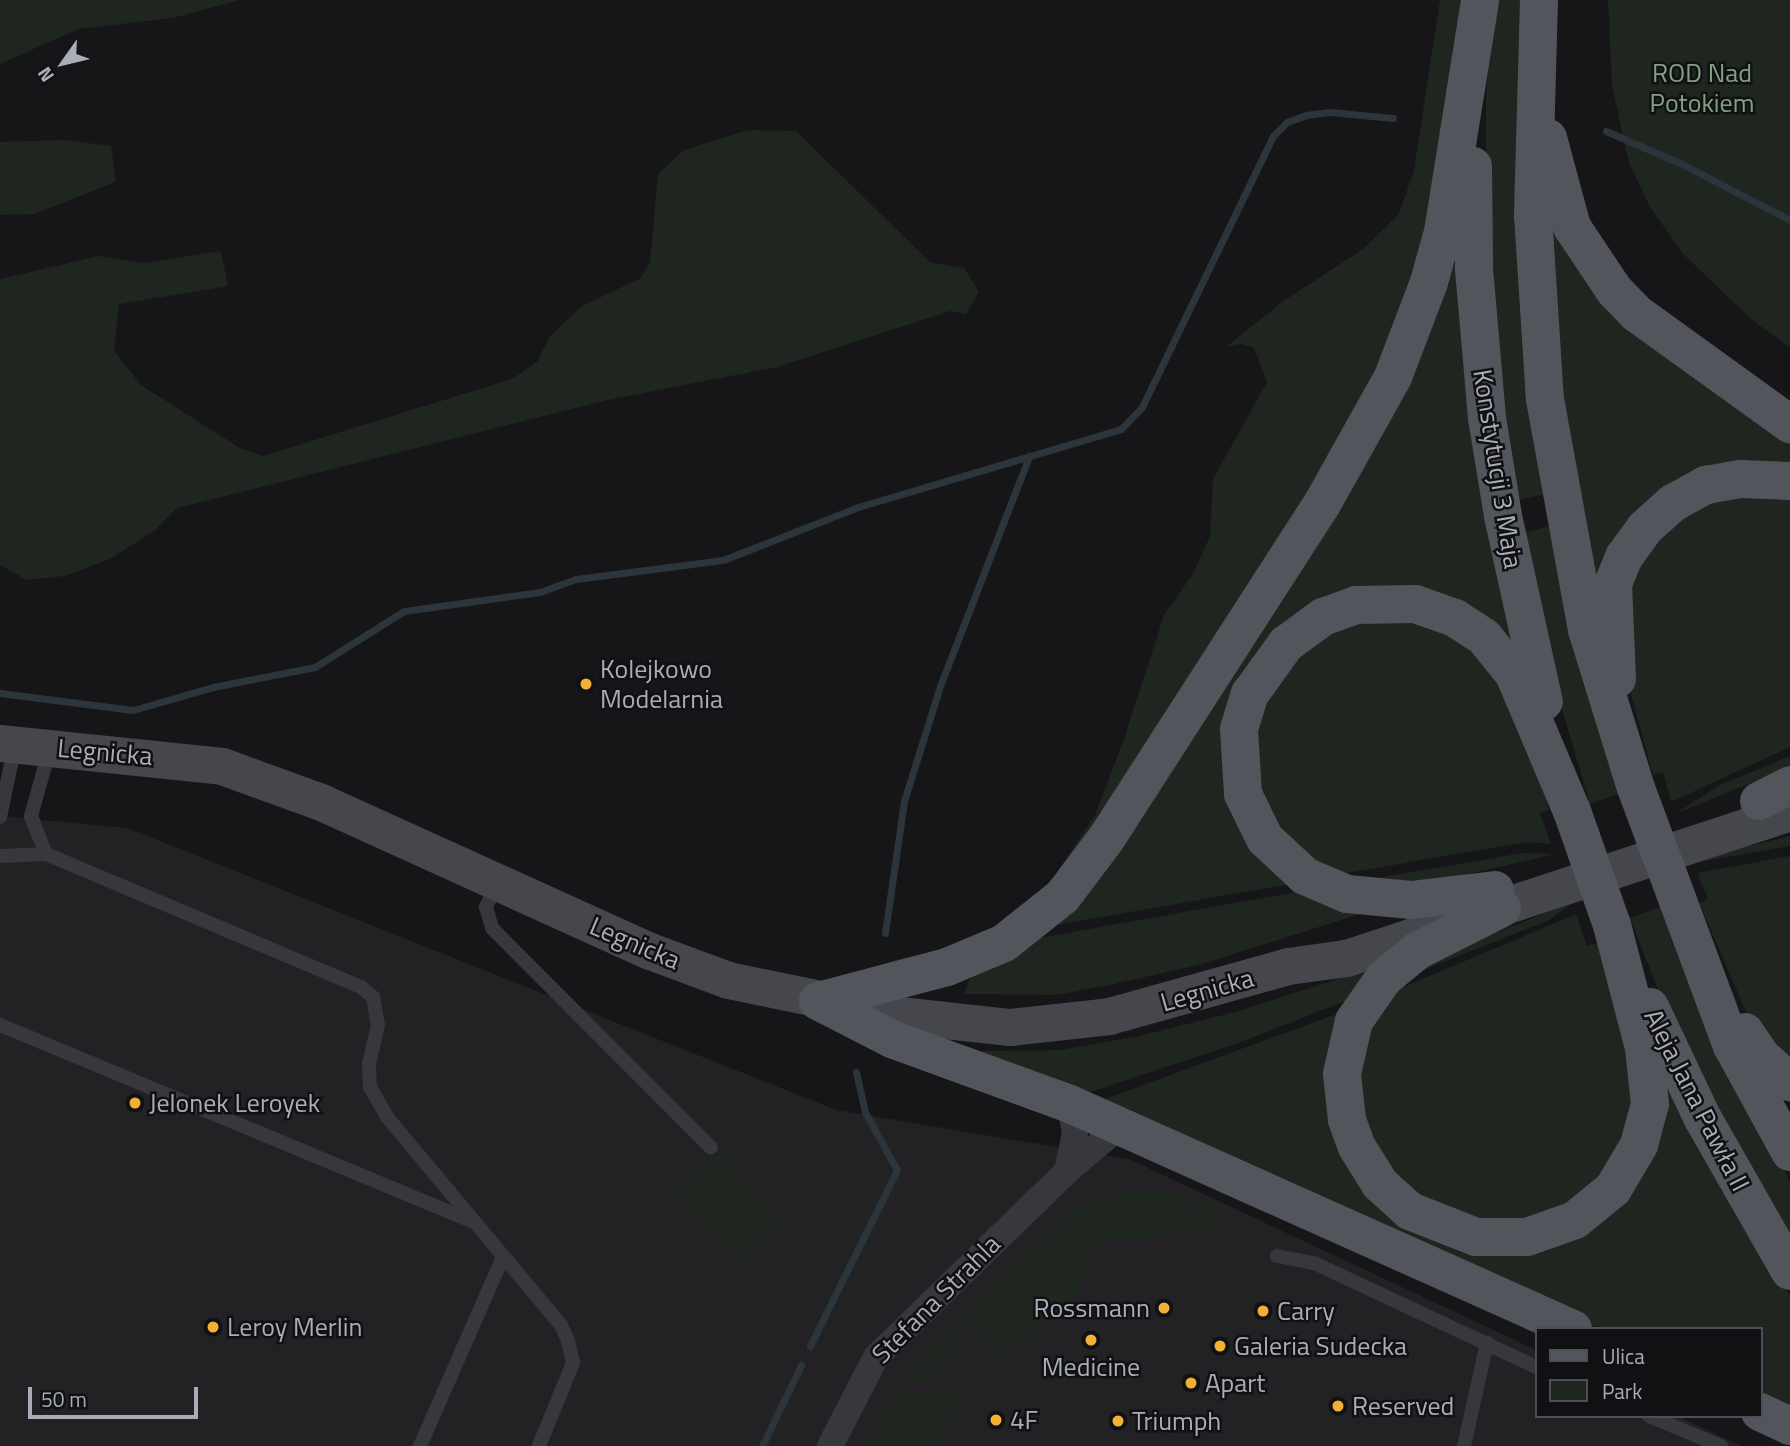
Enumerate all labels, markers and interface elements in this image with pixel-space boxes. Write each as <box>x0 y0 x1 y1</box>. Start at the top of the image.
north arrow <box>28 28 98 98</box>
park label: ROD Nad Potokiem <box>1650 57 1754 119</box>
text: N <box>29 61 61 89</box>
street label: Konstytucji 3 Maja <box>1467 367 1529 571</box>
place label: Kolejkowo Modelarnia <box>600 653 723 714</box>
marker: Kolejkowo Modelarnia <box>578 676 594 692</box>
street label: Legnicka <box>56 732 154 772</box>
street label: Legnicka <box>585 910 685 976</box>
street label: Legnicka <box>1157 962 1257 1018</box>
street label: Aleja Jana Pawła II <box>1638 1004 1756 1196</box>
place label: Jelonek Leroyek <box>149 1087 320 1119</box>
marker: Jelonek Leroyek <box>127 1095 143 1111</box>
street label: Stefana Strahla <box>865 1228 1007 1370</box>
place label: Rossmann <box>1034 1292 1150 1324</box>
place label: Carry <box>1277 1295 1335 1327</box>
marker: Rossmann <box>1156 1300 1172 1316</box>
marker: Carry <box>1255 1303 1271 1319</box>
place label: Leroy Merlin <box>227 1311 362 1343</box>
marker: Leroy Merlin <box>205 1319 221 1335</box>
legend <box>1534 1327 1762 1418</box>
place label: Galeria Sudecka <box>1234 1330 1407 1362</box>
marker: Medicine <box>1083 1332 1099 1348</box>
marker: Galeria Sudecka <box>1212 1338 1228 1354</box>
text: Ulica <box>1602 1340 1645 1372</box>
place label: Medicine <box>1042 1351 1140 1383</box>
place label: Apart <box>1205 1367 1265 1399</box>
scale bar <box>32 1372 201 1416</box>
marker: Apart <box>1183 1375 1199 1391</box>
text: Park <box>1602 1375 1642 1407</box>
text: 50 m <box>41 1383 87 1415</box>
place label: Reserved <box>1352 1390 1454 1422</box>
marker: Reserved <box>1330 1398 1346 1414</box>
place label: 4F <box>1010 1404 1038 1436</box>
place label: Triumph <box>1132 1405 1221 1437</box>
marker: 4F <box>988 1412 1004 1428</box>
marker: Triumph <box>1110 1413 1126 1429</box>

